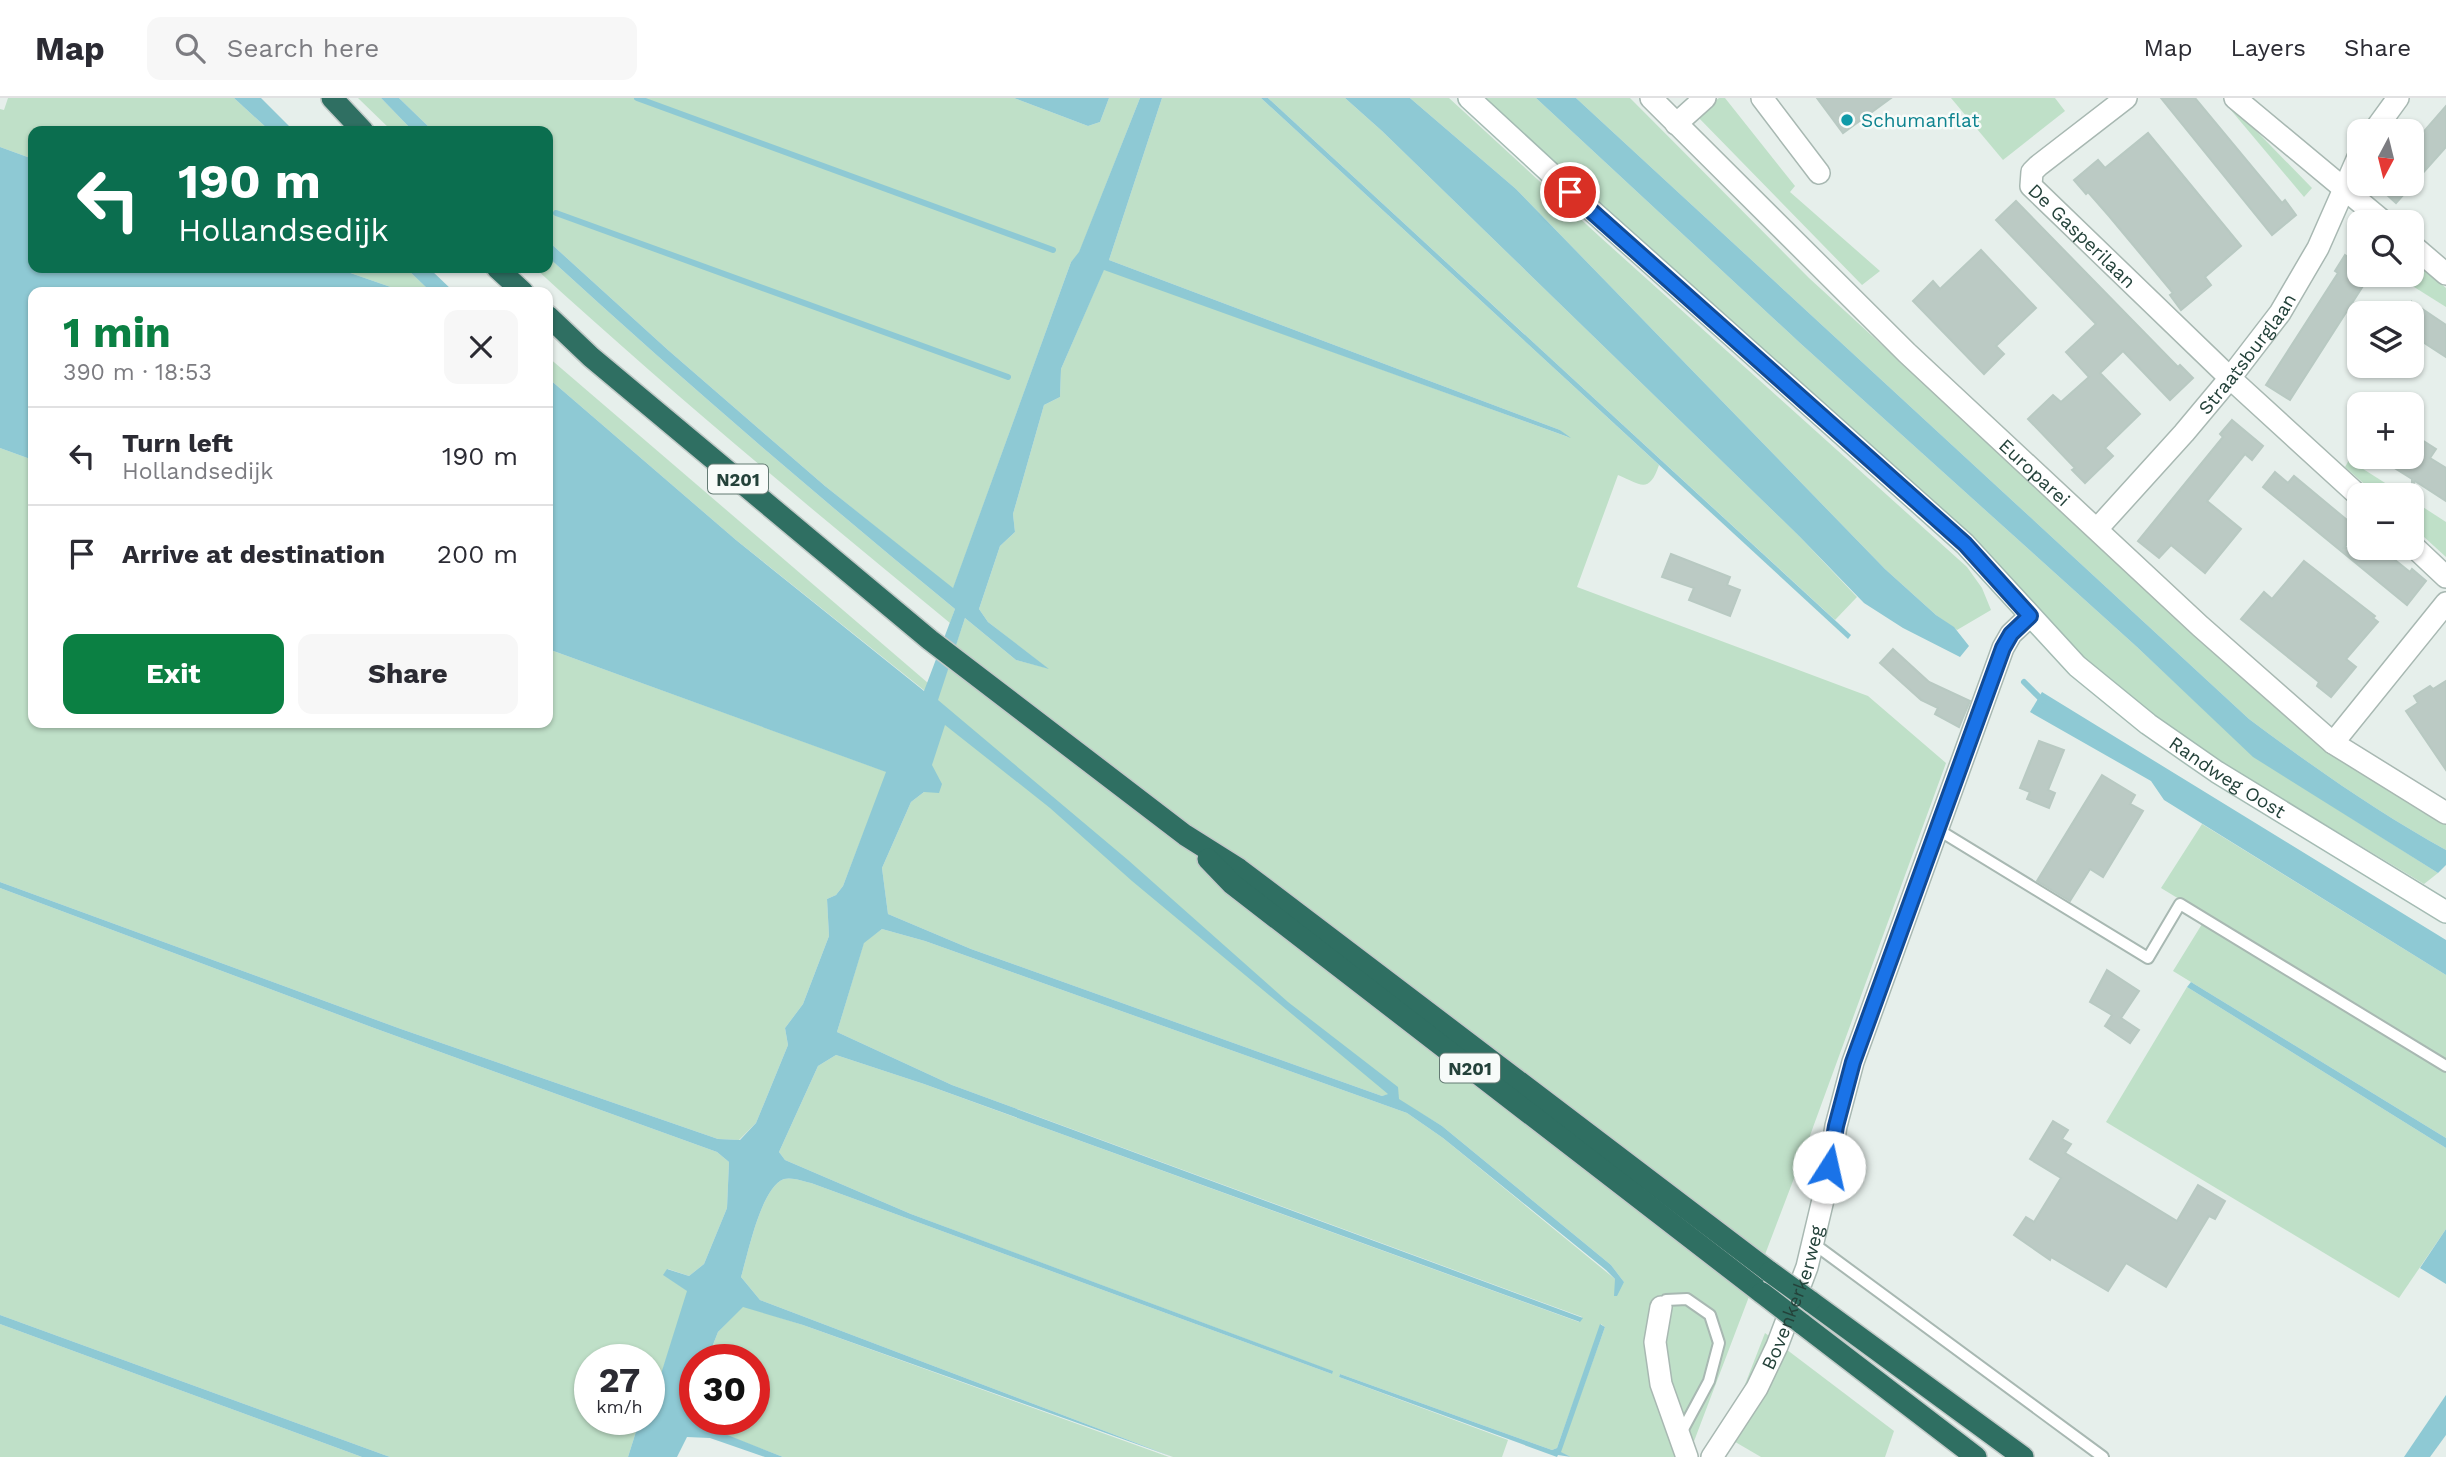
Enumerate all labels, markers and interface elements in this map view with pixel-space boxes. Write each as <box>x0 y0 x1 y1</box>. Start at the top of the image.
search box <box>147 17 637 80</box>
text: Map <box>35 29 105 68</box>
icon: search <box>171 29 209 67</box>
text: Search here <box>227 33 379 63</box>
text: Map <box>2144 34 2192 62</box>
text: Layers <box>2230 34 2306 62</box>
text: Share <box>2344 34 2411 62</box>
place label: Schumanflat <box>1861 109 1979 132</box>
marker: Schumanflat <box>1839 112 1855 128</box>
north arrow <box>2347 119 2424 196</box>
map controls <box>2347 119 2424 560</box>
text: 190 m <box>178 152 321 210</box>
icon: left <box>63 154 154 245</box>
pin <box>1540 162 1600 222</box>
icon: arrive <box>1551 173 1589 211</box>
street label: De Gasperilaan <box>2024 178 2141 293</box>
button: search <box>2347 210 2424 287</box>
text: Hollandsedijk <box>178 211 389 249</box>
street label: Straatsburglaan <box>2193 289 2301 419</box>
button: layers <box>2347 301 2424 378</box>
text: 1 min <box>63 308 171 357</box>
button: close <box>444 310 518 384</box>
text: 390 m · 18:53 <box>63 359 212 386</box>
button: + <box>2347 392 2424 469</box>
text: Turn left <box>122 428 233 458</box>
street label: Europarei <box>1995 433 2075 511</box>
icon: left <box>63 437 101 475</box>
text: 190 m <box>442 441 518 471</box>
text: Hollandsedijk <box>122 458 273 485</box>
road number: N201 <box>708 464 768 494</box>
button: − <box>2347 483 2424 560</box>
icon: arrive <box>63 535 101 573</box>
text: Arrive at destination <box>122 539 385 569</box>
text: 200 m <box>437 539 518 569</box>
button: Exit <box>63 634 284 714</box>
button: Share <box>298 634 518 714</box>
street label: Randweg Oost <box>2165 731 2290 823</box>
road number: N201 <box>1440 1054 1500 1083</box>
position arrow <box>1792 1130 1866 1204</box>
street label: Bovenkerkerweg <box>1756 1222 1828 1373</box>
speed limit sign: 30 <box>679 1344 770 1435</box>
text: 27 <box>599 1359 640 1401</box>
text: km/h <box>596 1396 643 1417</box>

